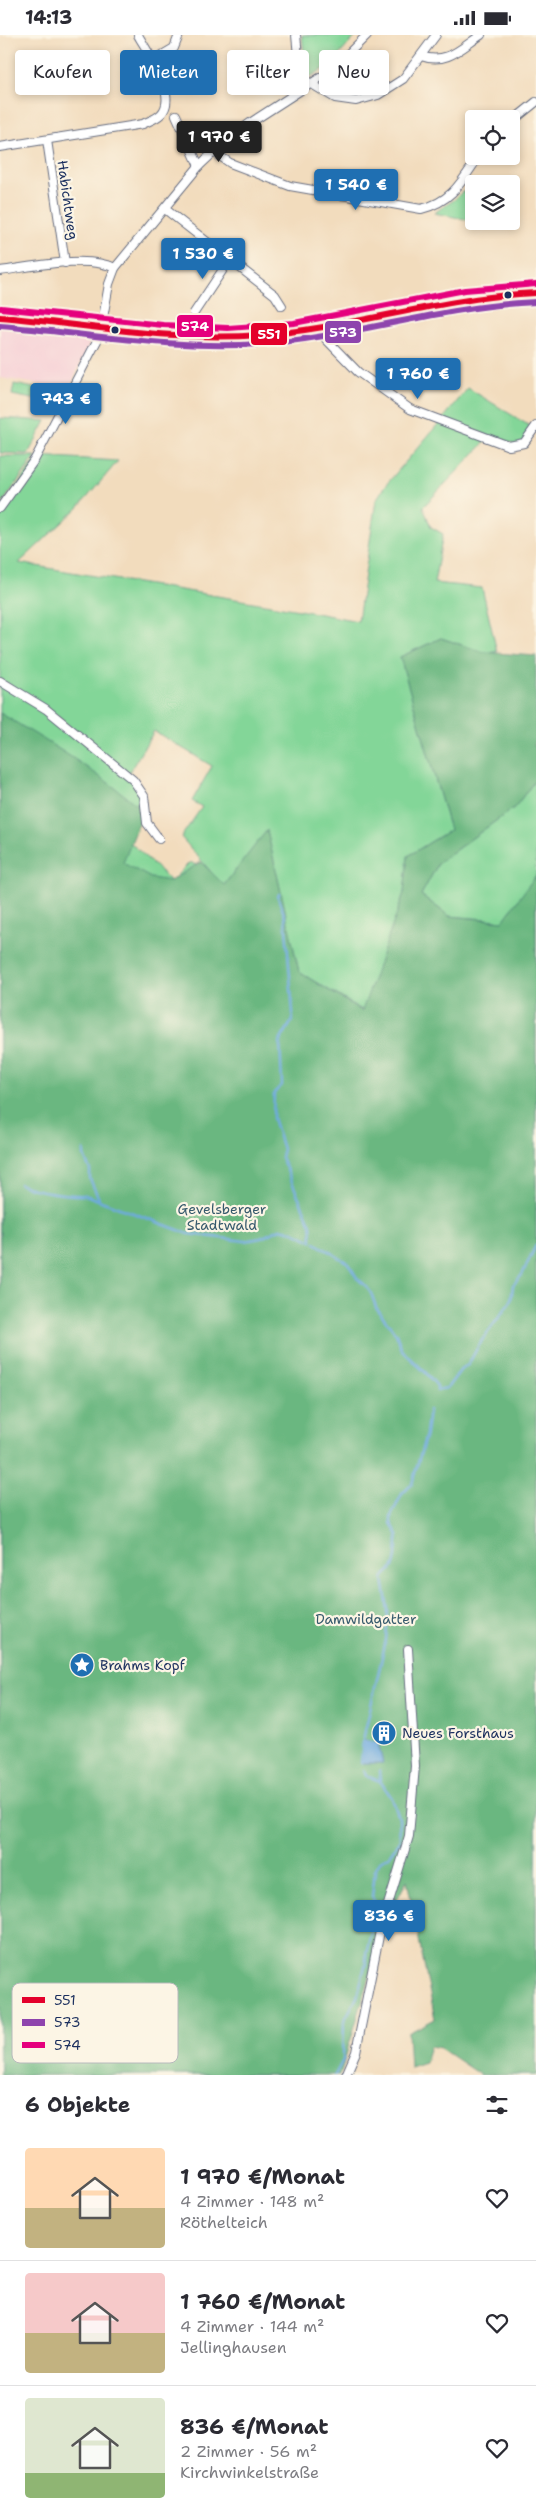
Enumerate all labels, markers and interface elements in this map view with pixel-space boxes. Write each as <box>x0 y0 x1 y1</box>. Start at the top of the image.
text: 14:13 <box>25 5 72 30</box>
chip: Kaufen <box>15 50 110 95</box>
chip: Mieten <box>120 50 217 95</box>
chip: Filter <box>227 50 309 95</box>
chip: Neu <box>319 50 389 95</box>
map controls <box>465 110 520 230</box>
button: locate <box>465 110 520 165</box>
pin: 1 970 € <box>173 121 265 163</box>
text: 1 970 € <box>188 126 250 147</box>
street label: Habichtweg <box>53 159 83 241</box>
pin: 1 540 € <box>310 169 402 211</box>
text: 1 540 € <box>325 174 387 195</box>
button: layers <box>465 175 520 230</box>
pin: 1 530 € <box>157 237 249 280</box>
text: 1 530 € <box>172 243 234 264</box>
unlabelled marker <box>503 290 513 300</box>
line badge: 574 <box>176 314 214 338</box>
text: 574 <box>181 317 209 335</box>
line badge: 573 <box>324 320 362 344</box>
line badge: 551 <box>250 322 288 346</box>
text: 573 <box>329 323 357 341</box>
unlabelled marker <box>110 325 120 335</box>
text: 551 <box>257 325 281 343</box>
pin: 1 760 € <box>372 357 464 400</box>
text: 1 760 € <box>387 363 449 384</box>
pin: 743 € <box>31 383 101 425</box>
text: 743 € <box>41 388 91 409</box>
park label: Gevelsberger Stadtwald <box>178 1200 267 1234</box>
park label: Damwildgatter <box>315 1610 417 1628</box>
place icon: Brahms Kopf <box>69 1652 95 1678</box>
place label: Brahms Kopf <box>100 1656 186 1674</box>
building icon: Neues Forsthaus <box>371 1720 397 1746</box>
place label: Neues Forsthaus <box>402 1724 514 1742</box>
pin: 836 € <box>354 1899 424 1942</box>
text: 836 € <box>364 1905 414 1926</box>
legend <box>12 1983 178 2063</box>
text: 551 <box>54 1991 76 2009</box>
text: 573 <box>54 2013 80 2031</box>
text: 574 <box>54 2036 81 2054</box>
text: 6 Objekte <box>25 2091 130 2119</box>
icon: filters <box>483 2091 511 2119</box>
text: 1 970 €/Monat <box>180 2163 345 2191</box>
icon: home <box>65 2168 125 2228</box>
icon: heart <box>483 2184 511 2212</box>
text: 4 Zimmer · 148 m² <box>180 2191 324 2212</box>
text: Röthelteich <box>180 2212 268 2233</box>
text: 1 760 €/Monat <box>180 2288 345 2316</box>
icon: home <box>65 2293 125 2353</box>
icon: heart <box>483 2309 511 2337</box>
text: 4 Zimmer · 144 m² <box>180 2316 324 2337</box>
text: Jellinghausen <box>180 2337 287 2358</box>
text: 836 €/Monat <box>180 2413 328 2441</box>
icon: home <box>65 2418 125 2478</box>
icon: heart <box>483 2434 511 2462</box>
text: 2 Zimmer · 56 m² <box>180 2441 317 2462</box>
text: Kirchwinkelstraße <box>180 2462 319 2483</box>

